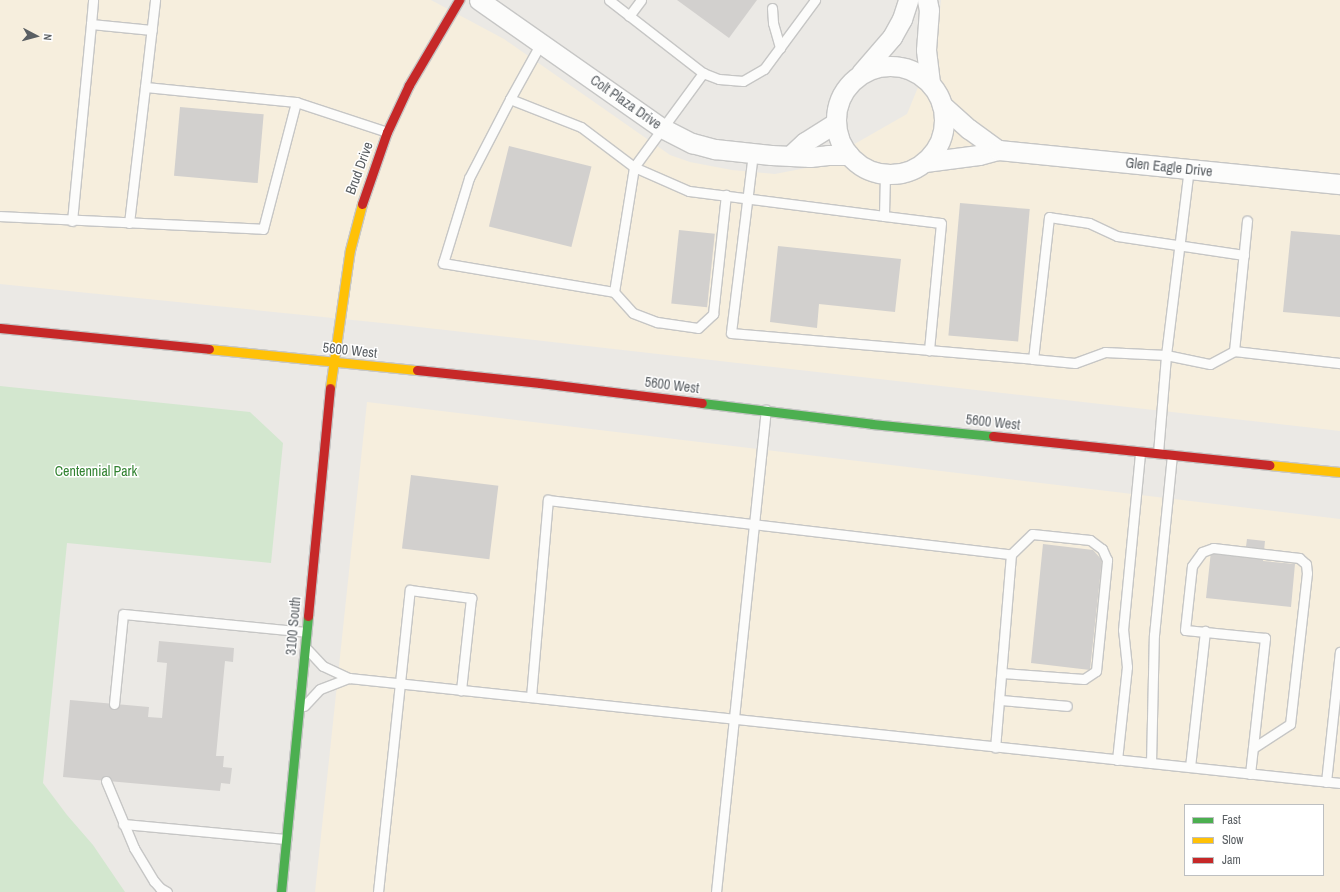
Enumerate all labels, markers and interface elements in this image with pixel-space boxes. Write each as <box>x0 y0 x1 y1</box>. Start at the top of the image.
north arrow <box>16 16 56 56</box>
text: N <box>41 33 55 41</box>
street label: Colt Plaza Drive <box>587 71 665 133</box>
street label: Brud Drive <box>342 139 376 197</box>
street label: Glen Eagle Drive <box>1125 154 1213 180</box>
street label: 5600 West <box>322 339 378 361</box>
street label: 5600 West <box>644 373 700 397</box>
street label: 5600 West <box>965 411 1021 433</box>
park label: Centennial Park <box>55 463 137 479</box>
street label: 3100 South <box>282 596 304 656</box>
legend <box>1184 804 1324 876</box>
text: Fast <box>1222 812 1241 828</box>
text: Slow <box>1222 832 1243 848</box>
text: Jam <box>1222 852 1241 868</box>

